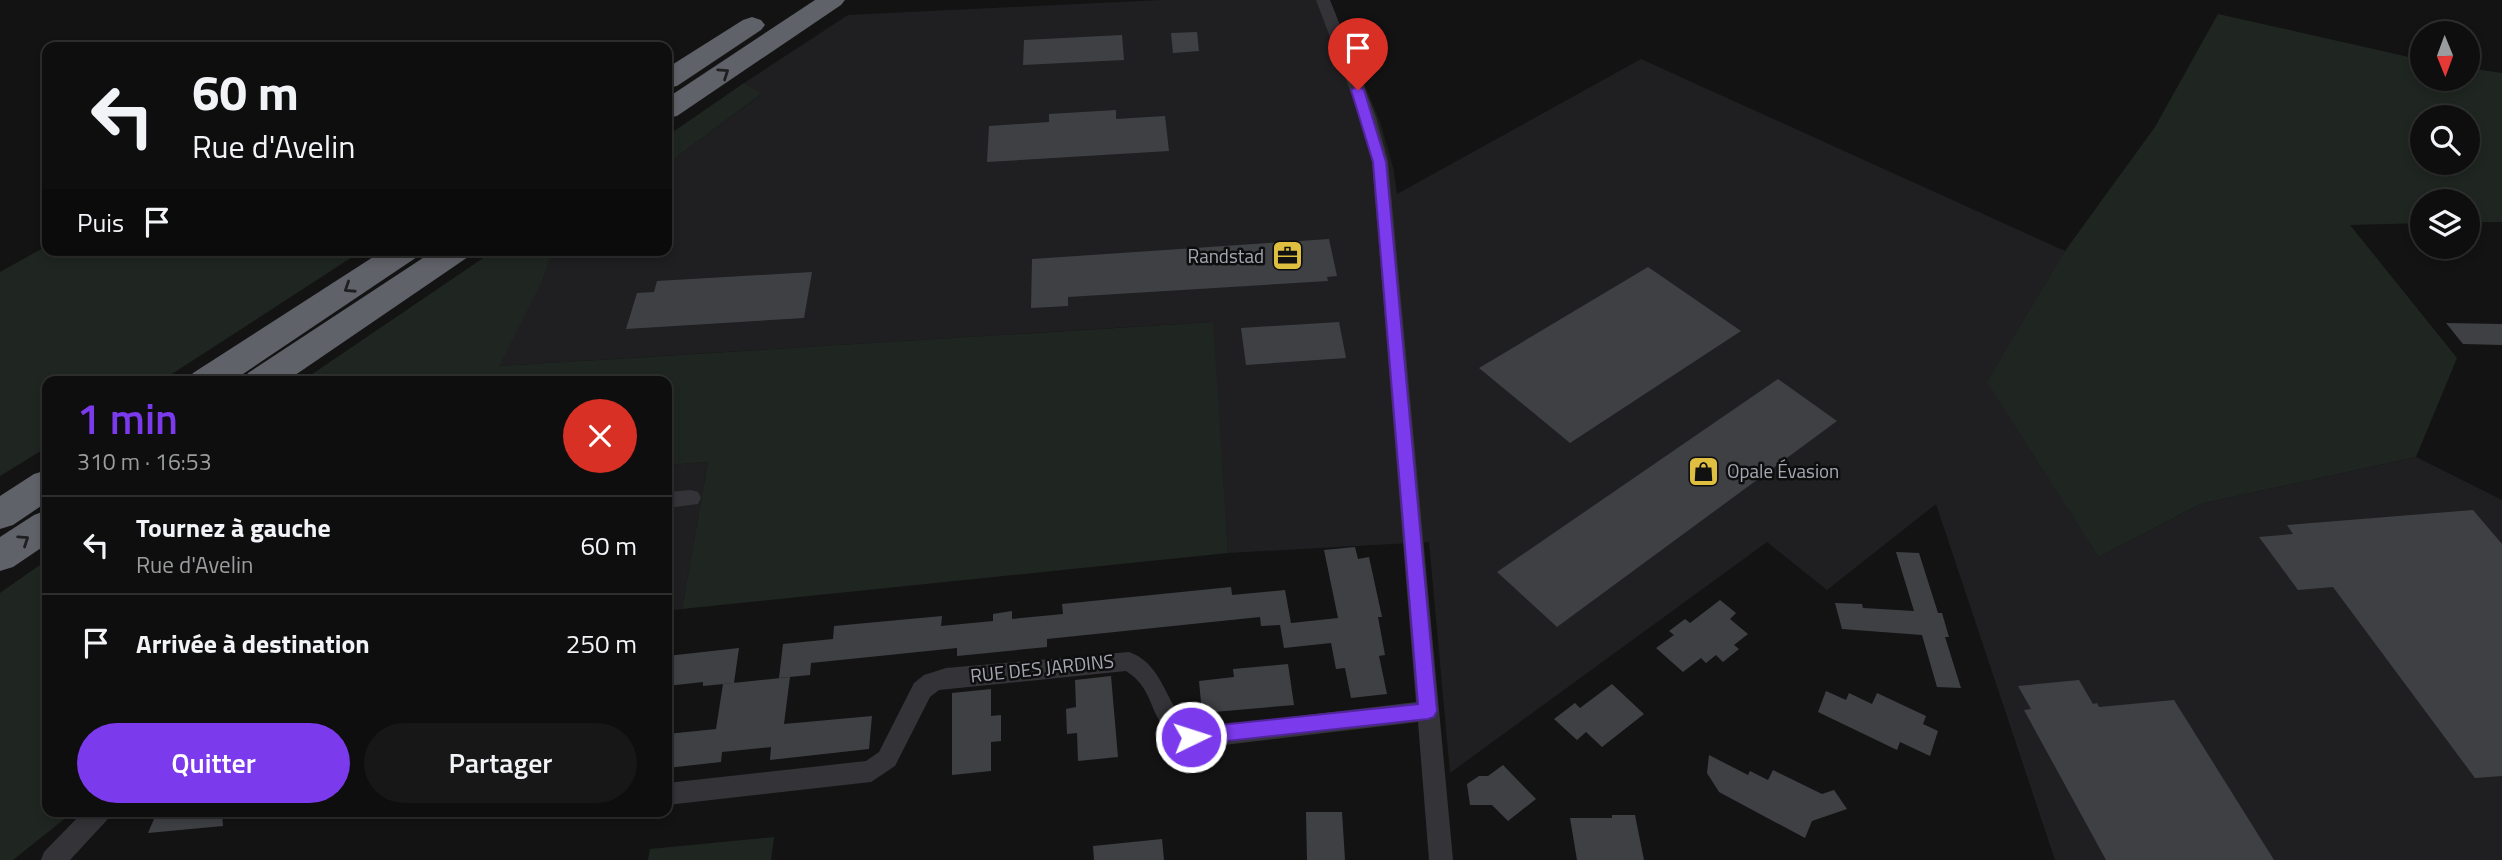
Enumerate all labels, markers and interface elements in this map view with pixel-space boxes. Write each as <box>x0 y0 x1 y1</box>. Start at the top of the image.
pin <box>1328 18 1388 90</box>
north arrow <box>2410 21 2480 91</box>
map controls <box>2410 21 2480 259</box>
icon: arrive <box>1339 29 1377 67</box>
text: 60 m <box>192 54 299 129</box>
one-way arrow <box>716 68 729 81</box>
icon: left <box>77 70 168 161</box>
button: search <box>2410 105 2480 175</box>
text: Rue d'Avelin <box>192 122 355 170</box>
button: layers <box>2410 189 2480 259</box>
text: Puis <box>77 203 124 242</box>
icon: arrive <box>138 203 176 241</box>
office icon: Randstad <box>1270 239 1304 273</box>
place label: Randstad <box>1187 241 1264 270</box>
one-way arrow <box>344 279 357 292</box>
text: 1 min <box>77 386 178 450</box>
button: close <box>563 399 637 473</box>
text: 310 m · 16:53 <box>77 444 212 479</box>
shop icon: Opale Évasion <box>1687 454 1721 488</box>
place label: Opale Évasion <box>1727 456 1839 485</box>
text: Tournez à gauche <box>136 508 331 547</box>
icon: left <box>77 526 115 564</box>
text: 60 m <box>580 526 637 565</box>
one-way arrow <box>16 536 29 549</box>
text: Rue d'Avelin <box>136 547 253 582</box>
icon: arrive <box>77 624 115 662</box>
text: Arrivée à destination <box>136 624 370 663</box>
text: 250 m <box>566 624 637 663</box>
street label: RUE DES JARDINS <box>969 646 1115 689</box>
position arrow <box>1154 700 1228 774</box>
button: Quitter <box>77 723 350 803</box>
button: Partager <box>364 723 637 803</box>

